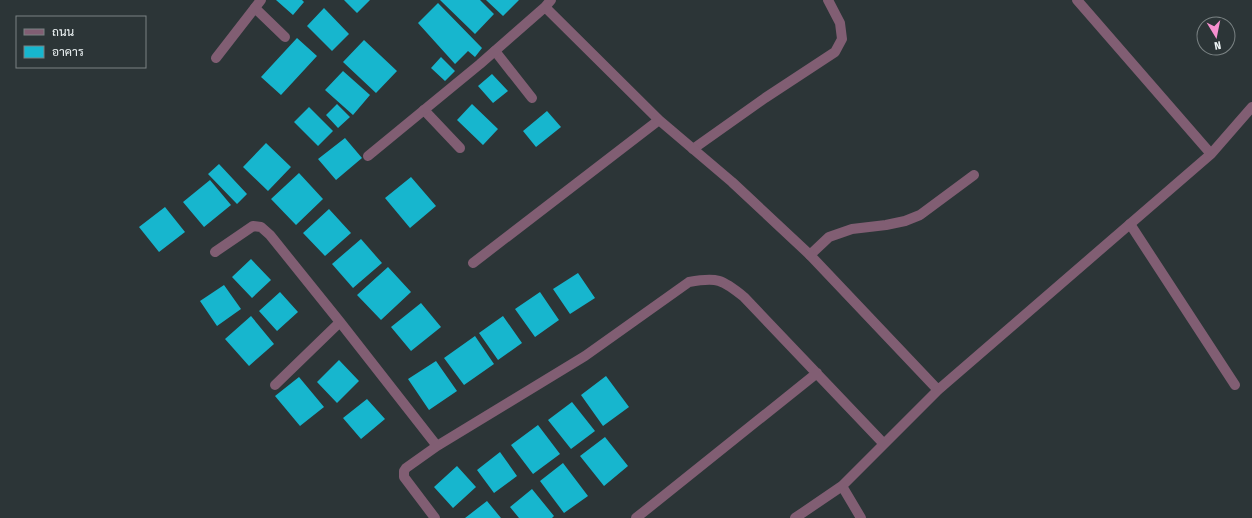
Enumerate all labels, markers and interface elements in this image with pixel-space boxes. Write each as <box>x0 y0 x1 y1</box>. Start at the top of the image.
legend <box>16 16 146 68</box>
north arrow <box>1196 16 1236 56</box>
text: ถนน <box>52 25 75 39</box>
text: N <box>1213 38 1222 52</box>
text: อาคาร <box>52 45 84 59</box>

